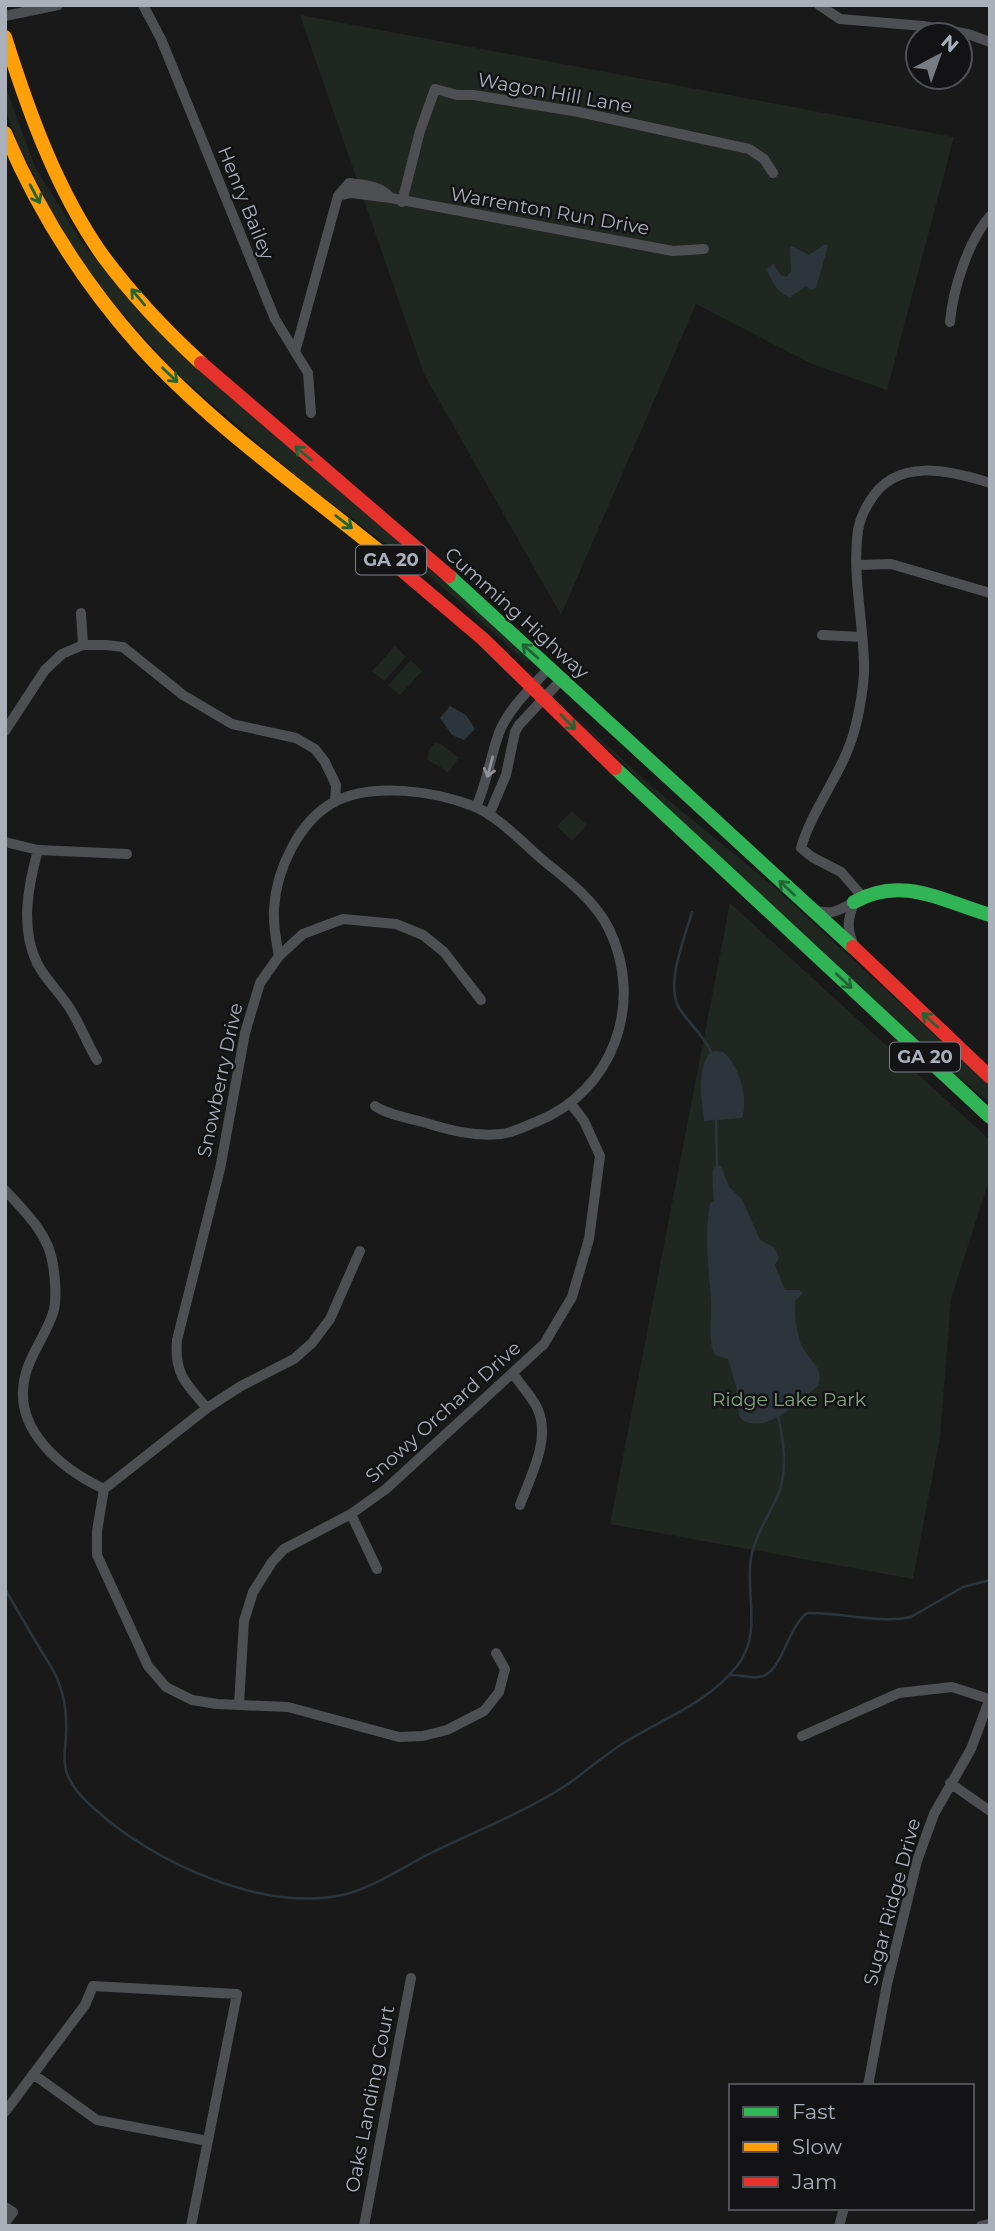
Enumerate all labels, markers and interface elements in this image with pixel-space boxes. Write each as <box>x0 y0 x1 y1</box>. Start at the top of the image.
north arrow <box>904 21 974 91</box>
text: N <box>936 30 963 57</box>
street label: Wagon Hill Lane <box>476 68 634 118</box>
street label: Henry Bailey <box>213 143 279 264</box>
street label: Warrenton Run Drive <box>449 182 651 240</box>
one-way arrow <box>28 183 42 204</box>
one-way arrow <box>130 289 145 307</box>
one-way arrow <box>161 367 178 384</box>
one-way arrow <box>294 445 312 461</box>
one-way arrow <box>334 514 353 529</box>
street label: Cumming Highway <box>440 542 594 684</box>
road number: GA 20 <box>356 546 426 574</box>
one-way arrow <box>522 642 539 659</box>
one-way arrow <box>560 714 577 731</box>
one-way arrow <box>483 756 496 778</box>
one-way arrow <box>778 880 796 896</box>
one-way arrow <box>835 973 852 990</box>
street label: Snowberry Drive <box>192 1001 248 1159</box>
one-way arrow <box>922 1012 939 1029</box>
road number: GA 20 <box>890 1042 960 1072</box>
street label: Snowy Orchard Drive <box>361 1336 525 1488</box>
park label: Ridge Lake Park <box>712 1388 867 1411</box>
street label: Sugar Ridge Drive <box>859 1816 925 1988</box>
street label: Oaks Landing Court <box>341 2003 399 2194</box>
legend <box>729 2084 974 2210</box>
text: Fast <box>792 2099 836 2124</box>
text: Slow <box>792 2134 842 2159</box>
text: Jam <box>791 2169 837 2194</box>

